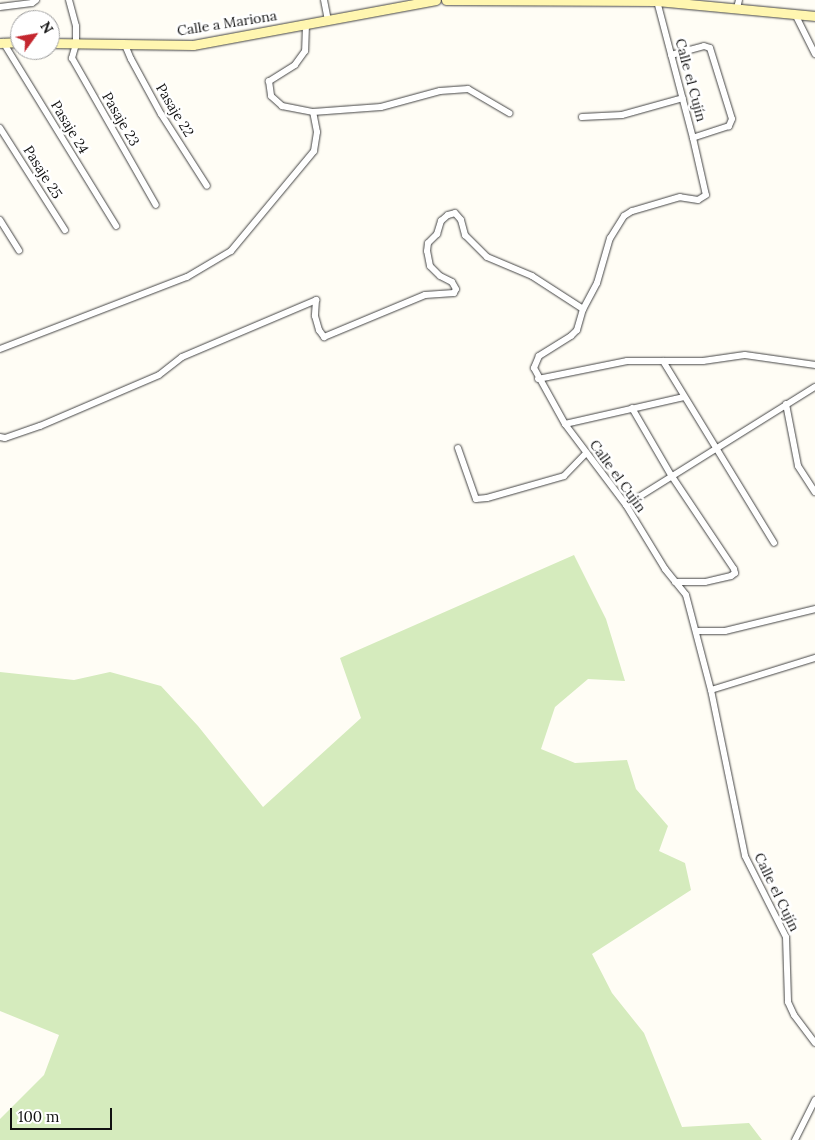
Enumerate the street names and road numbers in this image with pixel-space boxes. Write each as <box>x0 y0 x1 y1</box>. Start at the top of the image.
street label: Calle a Mariona <box>176 7 278 39</box>
street label: Calle el Cujín <box>672 37 710 123</box>
street label: Pasaje 22 <box>153 80 197 140</box>
street label: Pasaje 23 <box>99 89 143 149</box>
street label: Pasaje 24 <box>48 97 92 157</box>
street label: Pasaje 25 <box>20 142 66 202</box>
street label: Calle el Cujín <box>586 437 650 515</box>
street label: Calle el Cujín <box>751 850 803 934</box>

